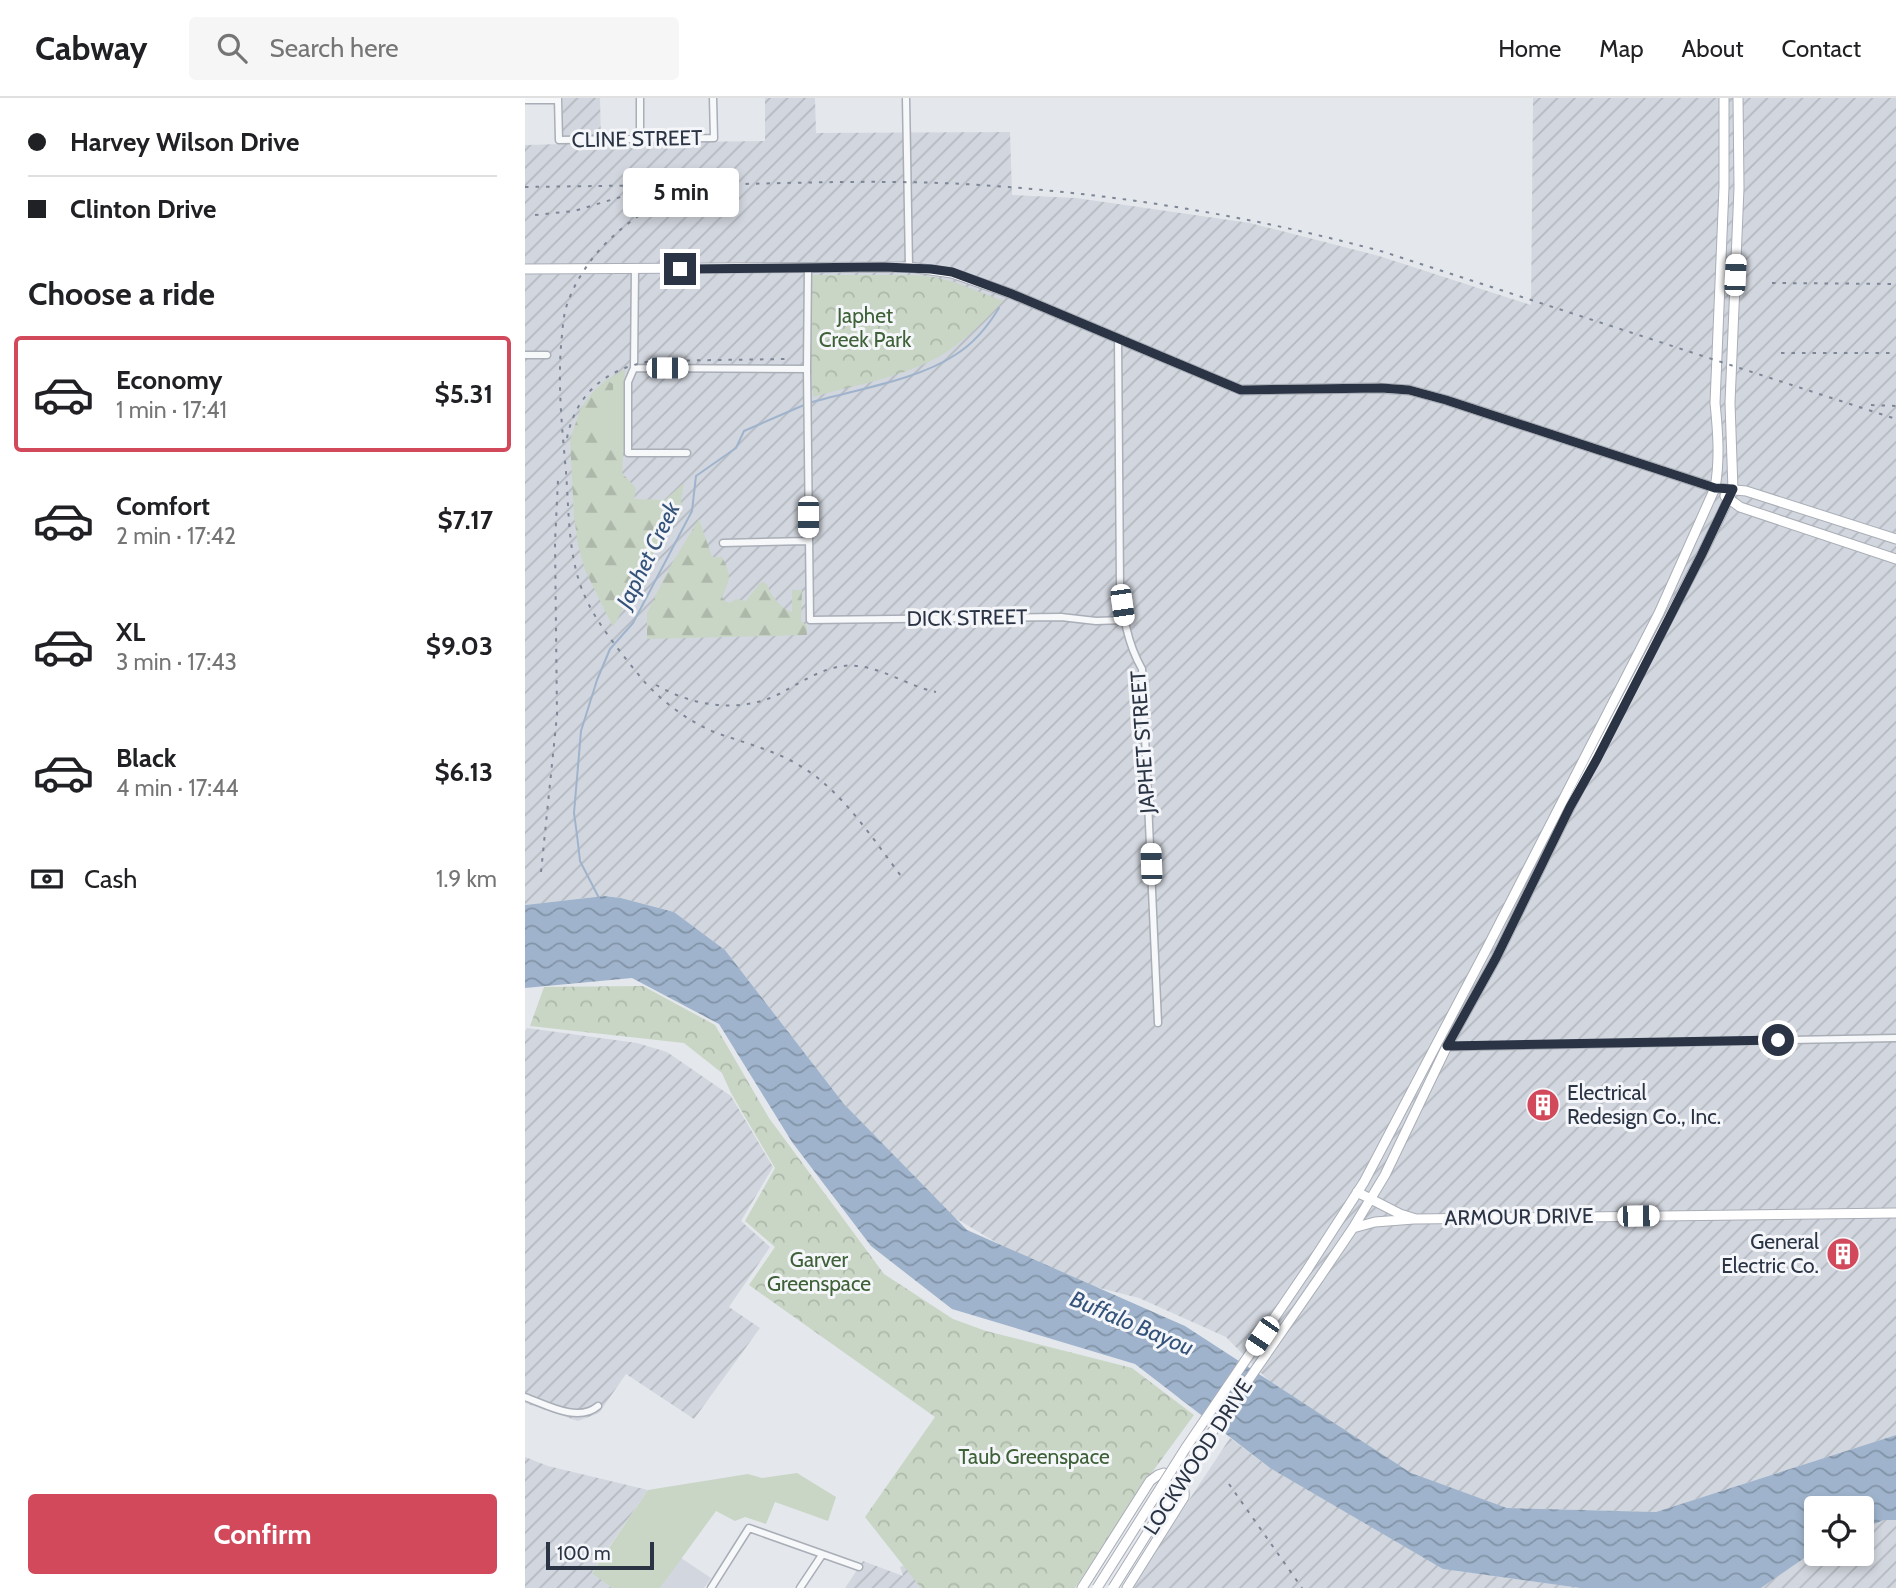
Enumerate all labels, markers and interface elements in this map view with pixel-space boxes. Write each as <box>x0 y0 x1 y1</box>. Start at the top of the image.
search box <box>189 17 679 80</box>
text: Cabway <box>35 28 147 68</box>
icon: search <box>213 29 251 67</box>
text: Search here <box>269 32 399 64</box>
text: Home <box>1498 34 1561 63</box>
text: Map <box>1599 34 1644 63</box>
text: About <box>1682 34 1744 63</box>
text: Contact <box>1782 34 1861 63</box>
street label: CLINE STREET <box>572 125 702 152</box>
text: Harvey Wilson Drive <box>70 126 299 158</box>
callout: 5 min <box>622 167 738 216</box>
text: 5 min <box>653 178 709 206</box>
text: Clinton Drive <box>70 193 216 225</box>
route end <box>664 253 696 285</box>
car <box>1724 253 1747 297</box>
text: Choose a ride <box>28 274 215 313</box>
park label: Japhet Creek Park <box>819 303 912 352</box>
car <box>647 358 689 379</box>
icon: car <box>32 363 95 426</box>
text: Economy <box>116 364 222 396</box>
text: $5.31 <box>435 378 493 410</box>
text: 1 min · 17:41 <box>116 396 227 424</box>
icon: car <box>32 489 95 552</box>
text: Comfort <box>116 490 210 522</box>
water label: Japhet Creek <box>609 496 686 615</box>
car <box>798 496 819 538</box>
text: $7.17 <box>437 504 493 536</box>
text: 2 min · 17:42 <box>116 522 236 550</box>
car <box>1109 583 1136 627</box>
street label: DICK STREET <box>906 604 1028 631</box>
icon: car <box>32 615 95 678</box>
text: XL <box>116 616 145 648</box>
text: $9.03 <box>426 630 493 662</box>
text: 3 min · 17:43 <box>116 648 237 676</box>
street label: JAPHET STREET <box>1125 670 1160 815</box>
icon: car <box>32 741 95 804</box>
text: Black <box>116 742 176 774</box>
text: $6.13 <box>434 756 493 788</box>
text: 4 min · 17:44 <box>116 774 239 802</box>
car <box>1140 843 1163 885</box>
icon: cash <box>28 860 66 898</box>
text: Cash <box>84 863 137 895</box>
text: 1.9 km <box>436 865 497 893</box>
route start <box>1762 1024 1794 1056</box>
place label: Electrical Redesign Co., Inc. <box>1567 1080 1721 1129</box>
building icon: Electrical Redesign Co., Inc. <box>1524 1086 1562 1124</box>
street label: ARMOUR DRIVE <box>1444 1203 1594 1230</box>
car <box>1617 1205 1660 1227</box>
place label: General Electric Co. <box>1721 1229 1819 1278</box>
building icon: General Electric Co. <box>1824 1235 1862 1273</box>
park label: Garver Greenspace <box>767 1247 871 1296</box>
water label: Buffalo Bayou <box>1066 1285 1198 1361</box>
car <box>1242 1313 1283 1359</box>
street label: LOCKWOOD DRIVE <box>1138 1374 1257 1539</box>
park label: Taub Greenspace <box>958 1444 1110 1469</box>
button: Confirm <box>28 1494 497 1574</box>
map controls <box>1804 1496 1874 1566</box>
button: locate <box>1804 1496 1874 1566</box>
scale bar <box>546 1539 655 1571</box>
text: 100 m <box>557 1542 611 1565</box>

